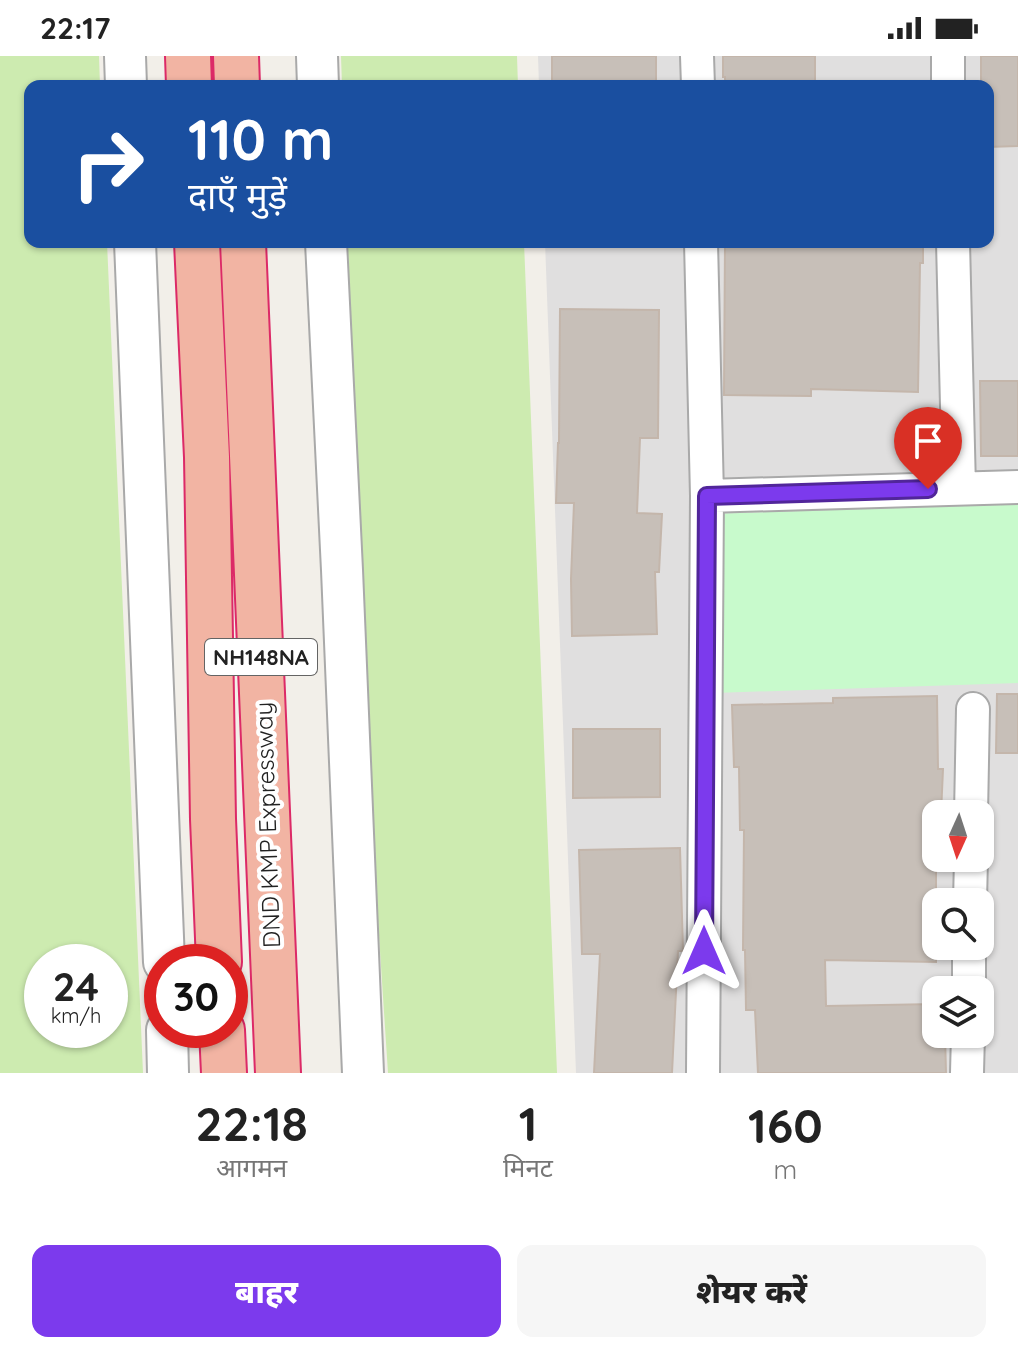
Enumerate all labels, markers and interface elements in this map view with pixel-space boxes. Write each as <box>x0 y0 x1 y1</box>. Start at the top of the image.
text: 22:17 <box>40 9 110 47</box>
text: 110 m <box>188 104 333 174</box>
icon: right <box>56 112 160 216</box>
text: दाएँ मुड़ें <box>188 173 287 218</box>
pin <box>894 407 962 489</box>
icon: arrive <box>906 419 950 463</box>
road number: NH148NA <box>205 639 317 675</box>
street label: DND KMP Expressway <box>248 701 286 949</box>
north arrow <box>922 800 994 872</box>
map controls <box>922 800 994 1048</box>
button: search <box>922 888 994 960</box>
position arrow <box>662 909 746 993</box>
speed limit sign: 30 <box>144 944 248 1048</box>
text: 24 <box>53 961 99 1011</box>
button: layers <box>922 976 994 1048</box>
text: km/h <box>51 1003 101 1028</box>
text: 22:18 <box>195 1093 308 1153</box>
text: 1 <box>519 1093 537 1153</box>
text: 160 <box>748 1095 823 1155</box>
text: आगमन <box>216 1151 287 1184</box>
text: मिनट <box>503 1151 553 1184</box>
text: m <box>774 1153 797 1186</box>
button: बाहर <box>32 1245 501 1337</box>
button: शेयर करें <box>517 1245 986 1337</box>

